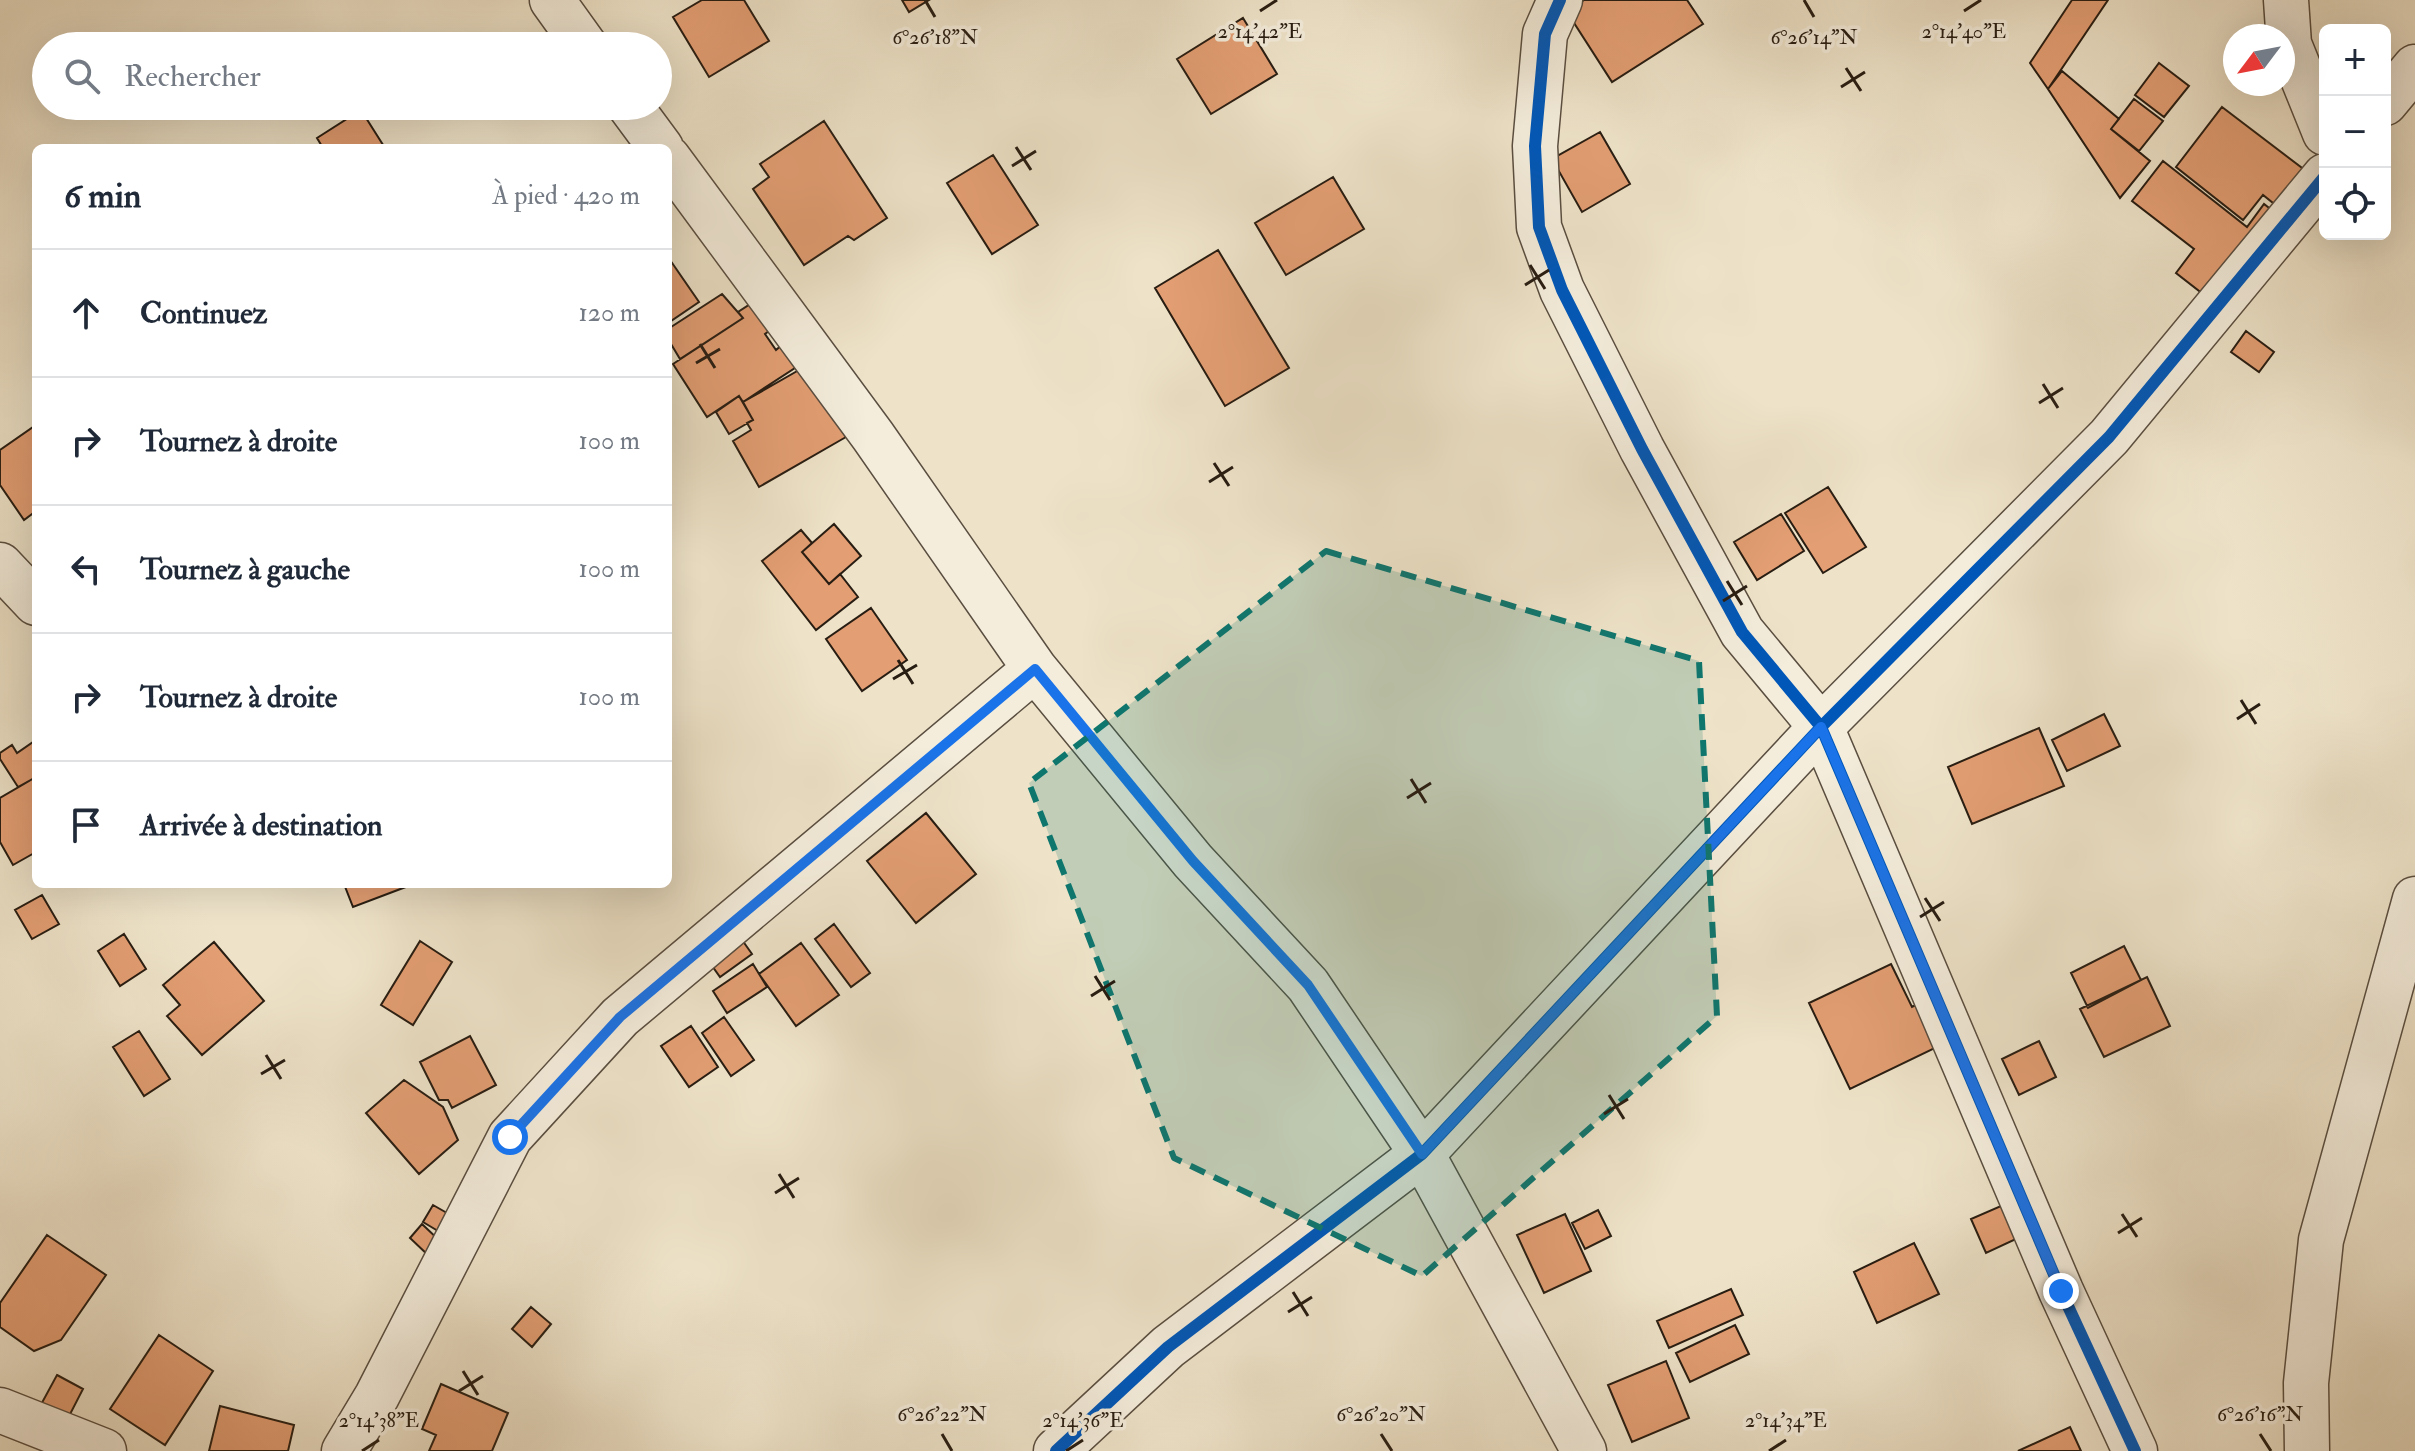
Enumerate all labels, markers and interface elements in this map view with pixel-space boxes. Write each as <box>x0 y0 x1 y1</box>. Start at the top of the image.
text: 2°14'42"E <box>1218 19 1302 44</box>
text: 2°14'40"E <box>1922 19 2006 44</box>
north arrow <box>2223 24 2295 96</box>
map controls <box>2319 24 2391 240</box>
button: + <box>2319 24 2391 96</box>
text: 6°26'18"N <box>892 25 978 50</box>
text: 6°26'14"N <box>1770 25 1858 50</box>
search box <box>32 32 672 120</box>
icon: search <box>60 54 104 98</box>
text: Rechercher <box>124 58 261 95</box>
button: − <box>2319 96 2391 168</box>
button: locate <box>2319 168 2391 240</box>
text: 6 min <box>64 175 141 218</box>
text: À pied · 420 m <box>492 180 640 212</box>
icon: ahead <box>64 291 108 335</box>
text: Continuez <box>140 295 267 332</box>
text: 120 m <box>579 297 640 329</box>
icon: right <box>64 419 108 463</box>
text: Tournez à droite <box>140 423 337 460</box>
text: 100 m <box>579 425 640 457</box>
icon: left <box>64 547 108 591</box>
text: Tournez à gauche <box>140 551 350 588</box>
text: 100 m <box>579 553 640 585</box>
icon: right <box>64 675 108 719</box>
text: Tournez à droite <box>140 679 337 716</box>
text: 100 m <box>579 681 640 713</box>
icon: arrive <box>64 803 108 847</box>
text: Arrivée à destination <box>140 807 383 844</box>
route start <box>492 1119 528 1155</box>
route end <box>2043 1273 2079 1309</box>
text: 6°26'22"N <box>897 1402 987 1427</box>
text: 6°26'20"N <box>1336 1402 1426 1427</box>
text: 6°26'16"N <box>2217 1402 2303 1427</box>
text: 2°14'38"E <box>339 1408 419 1433</box>
text: 2°14'36"E <box>1042 1408 1124 1433</box>
text: 2°14'34"E <box>1745 1408 1827 1433</box>

